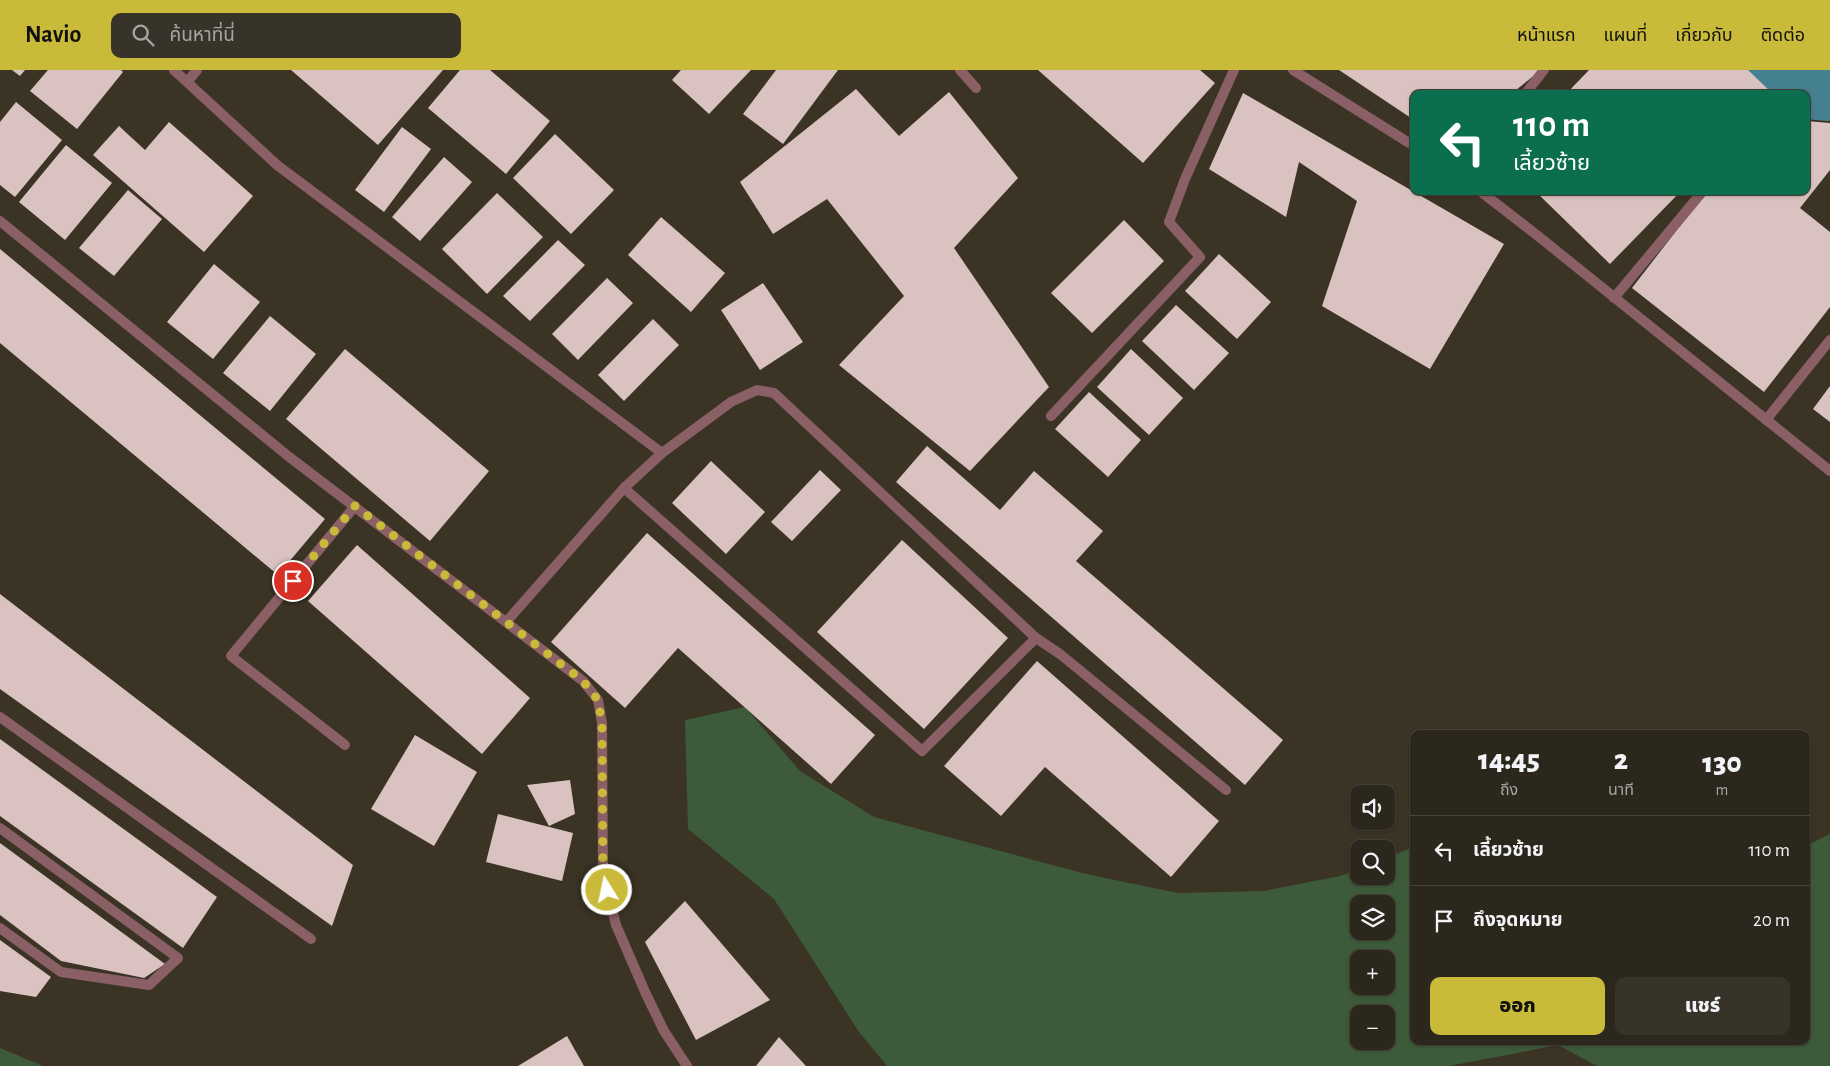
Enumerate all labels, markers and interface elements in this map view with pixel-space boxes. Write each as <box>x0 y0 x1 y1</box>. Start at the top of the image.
search box <box>111 13 461 58</box>
icon: search <box>129 21 157 49</box>
text: Navio <box>25 23 81 47</box>
text: ค้นหาที่นี่ <box>169 26 235 45</box>
text: หน้าแรก <box>1517 27 1575 45</box>
text: แผนที่ <box>1603 27 1647 45</box>
text: เกี่ยวกับ <box>1675 27 1733 45</box>
text: ติดต่อ <box>1761 27 1805 45</box>
text: 110 m <box>1513 108 1590 143</box>
icon: left <box>1430 110 1495 175</box>
text: เลี้ยวซ้าย <box>1513 152 1590 174</box>
pin <box>272 560 314 602</box>
icon: arrive <box>279 567 307 595</box>
text: 14:45 <box>1478 745 1540 775</box>
text: 2 <box>1614 745 1628 775</box>
text: 130 <box>1702 748 1742 778</box>
text: ถึง <box>1500 782 1518 798</box>
text: นาที <box>1608 782 1634 798</box>
text: m <box>1716 782 1728 798</box>
map controls <box>1350 785 1395 1050</box>
button: sound <box>1350 785 1395 830</box>
icon: left <box>1430 837 1458 865</box>
button: search <box>1350 840 1395 885</box>
text: เลี้ยวซ้าย <box>1473 841 1544 860</box>
text: 110 m <box>1749 841 1790 860</box>
position arrow <box>580 863 632 915</box>
button: layers <box>1350 895 1395 940</box>
icon: arrive <box>1430 907 1458 935</box>
text: ถึงจุดหมาย <box>1473 911 1563 930</box>
text: 20 m <box>1753 911 1790 930</box>
button: + <box>1350 950 1395 995</box>
button: ออก <box>1430 977 1605 1035</box>
button: แชร์ <box>1615 977 1790 1035</box>
button: − <box>1350 1005 1395 1050</box>

